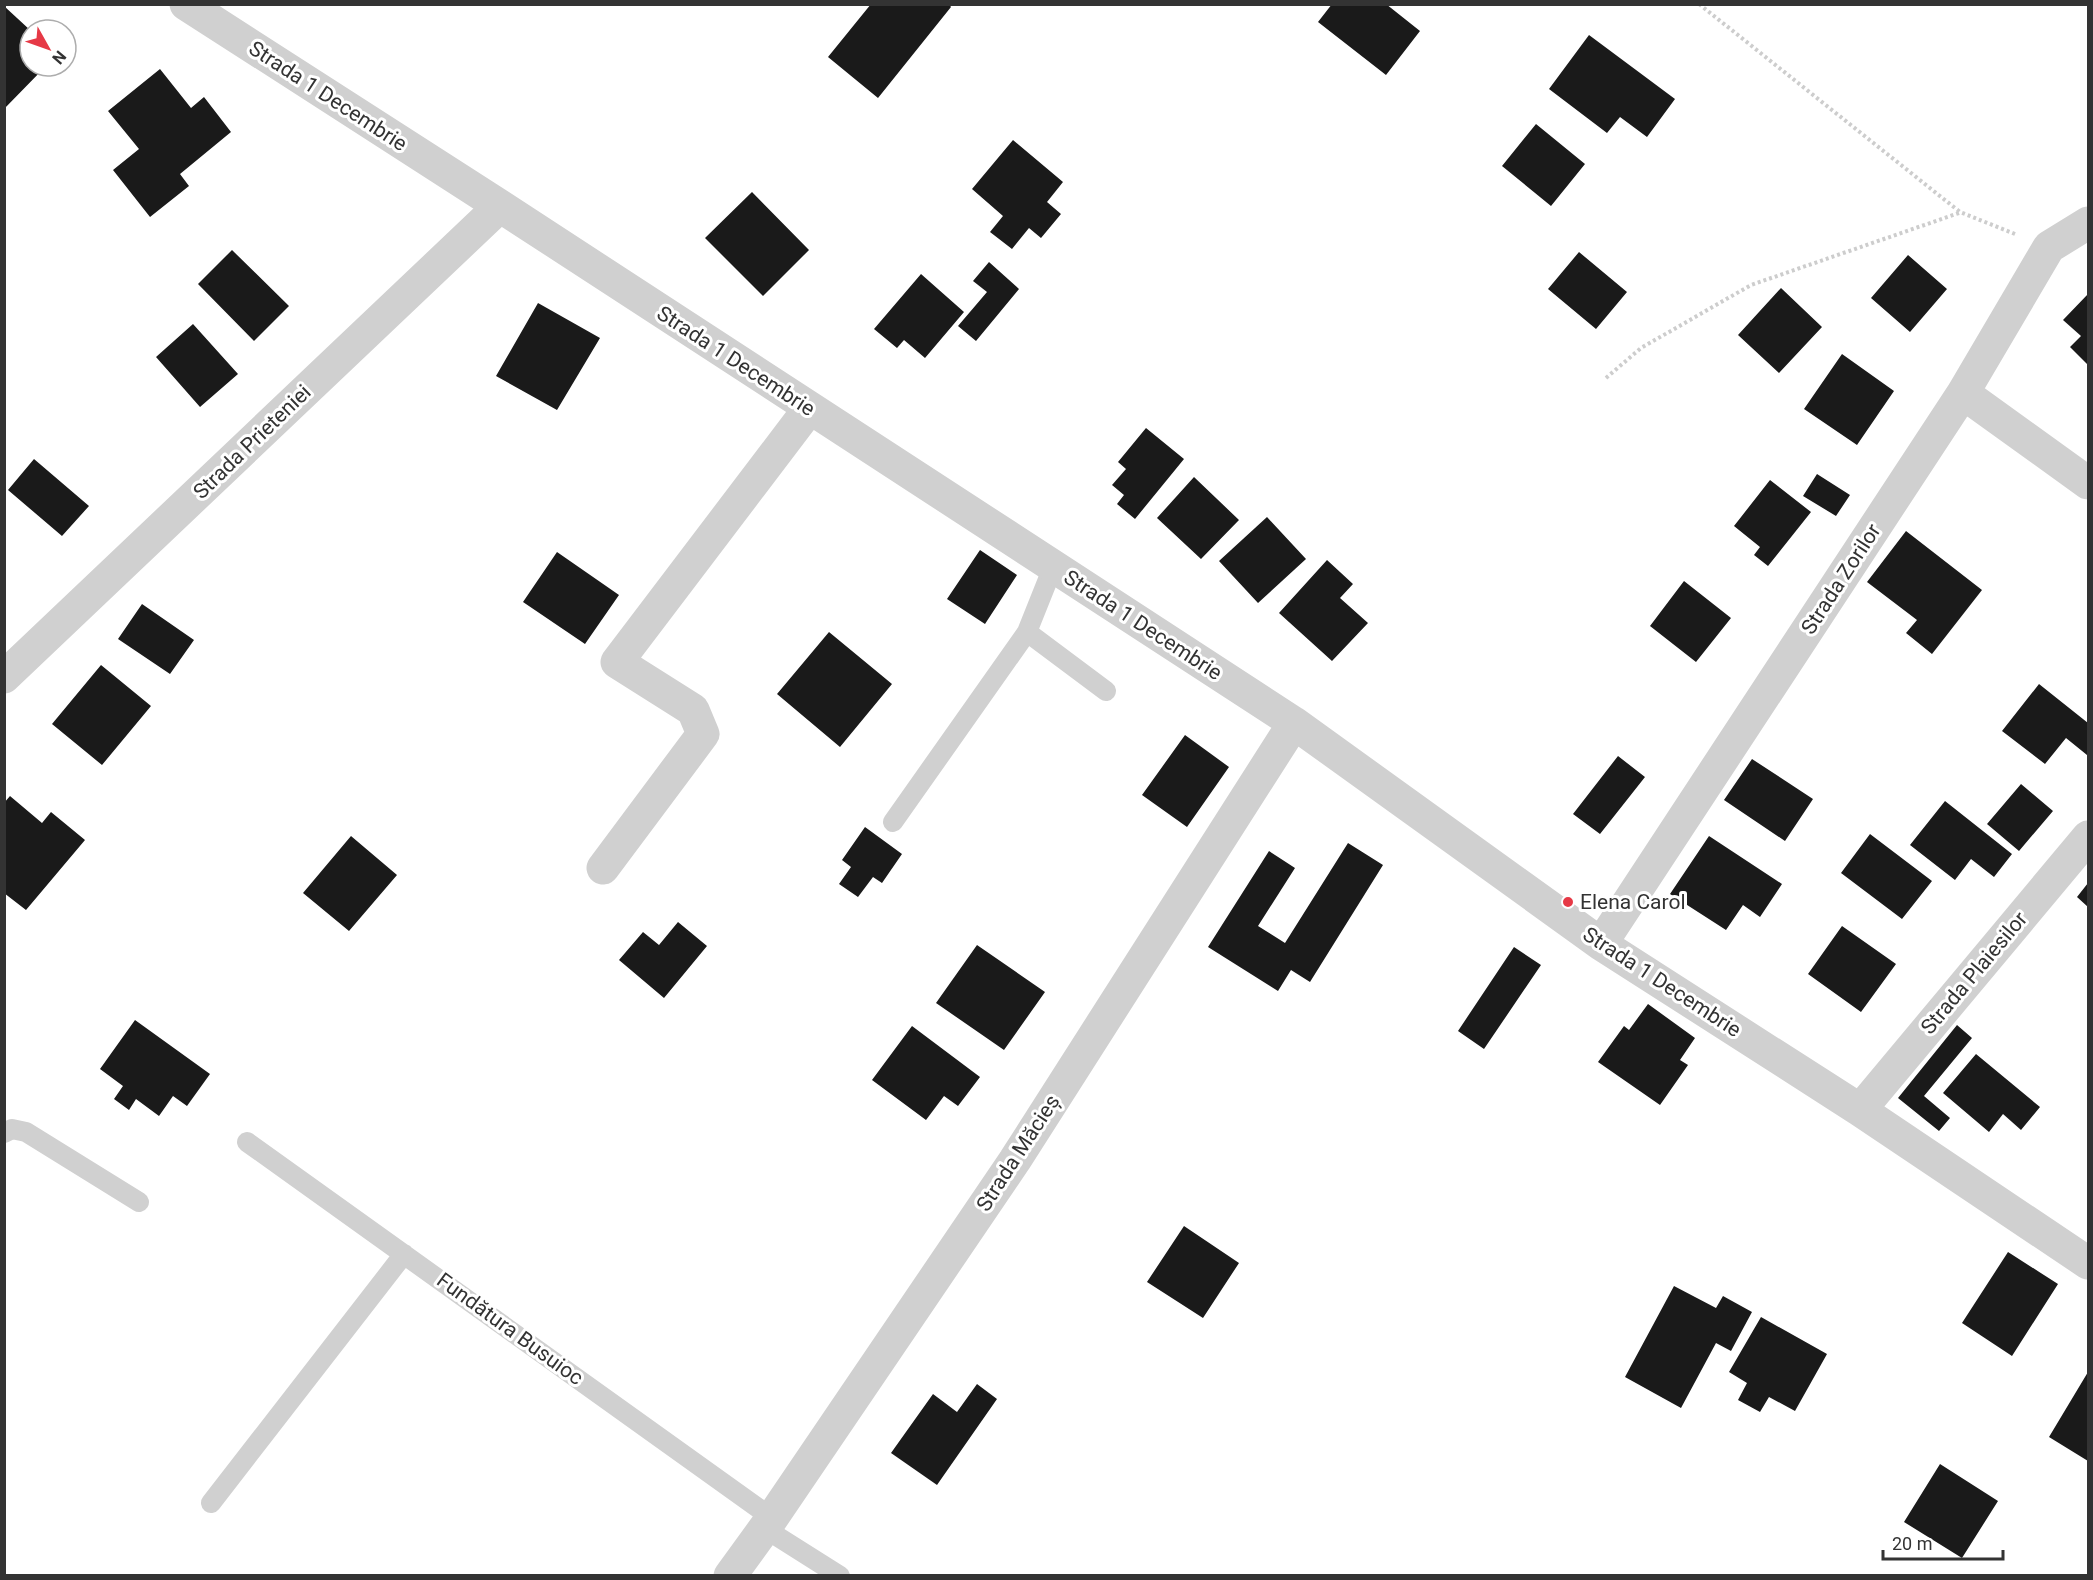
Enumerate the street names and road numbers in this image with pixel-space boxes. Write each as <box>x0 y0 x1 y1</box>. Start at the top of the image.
street label: Strada 1 Decembrie <box>244 36 412 156</box>
street label: Strada 1 Decembrie <box>652 301 820 421</box>
street label: Strada Prieteniei <box>188 380 316 504</box>
street label: Strada Zorilor <box>1796 519 1886 639</box>
street label: Strada 1 Decembrie <box>1059 565 1227 685</box>
street label: Strada Plaiesilor <box>1916 907 2032 1039</box>
street label: Strada 1 Decembrie <box>1578 922 1746 1042</box>
street label: Strada Măcieș <box>972 1090 1064 1216</box>
street label: Fundătura Busuioc <box>432 1268 588 1390</box>

